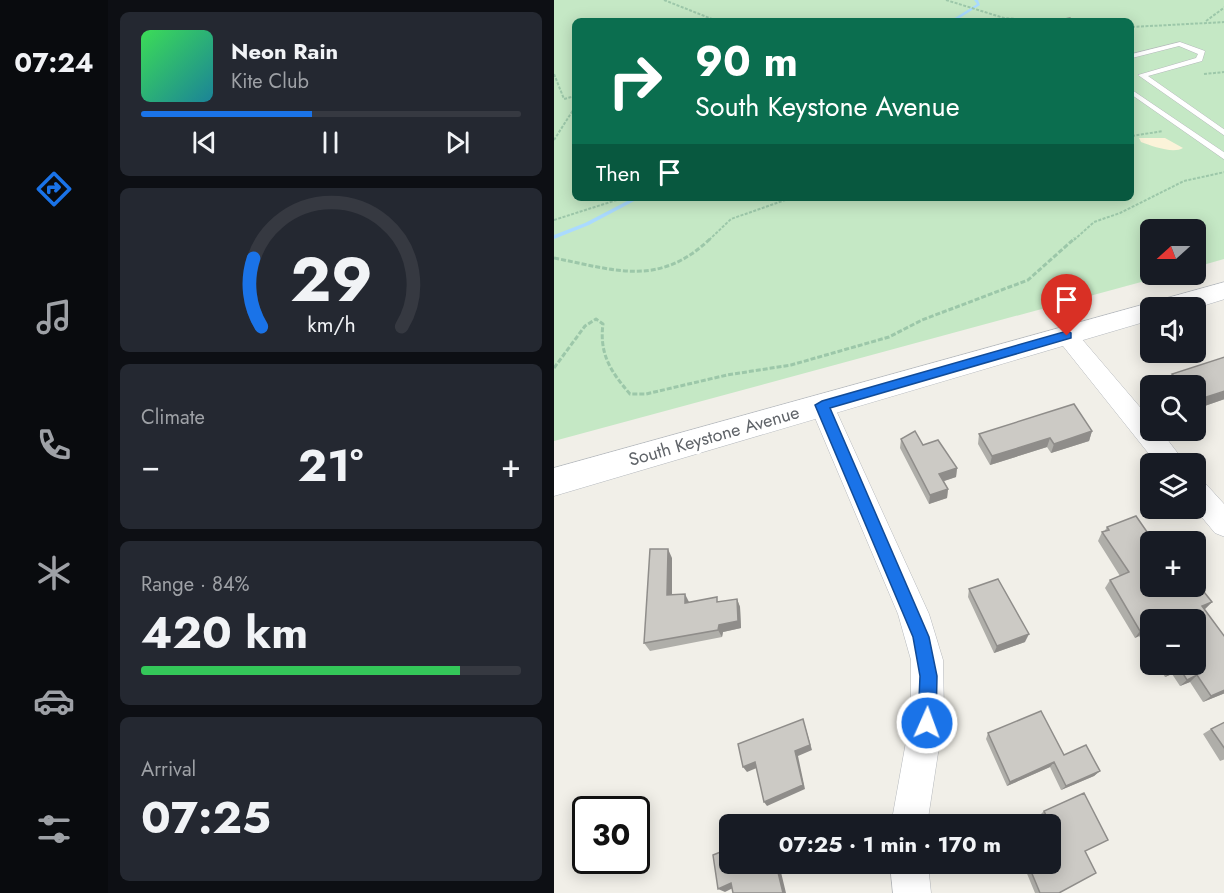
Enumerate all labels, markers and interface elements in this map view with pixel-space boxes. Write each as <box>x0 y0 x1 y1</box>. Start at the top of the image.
text: 90 m <box>695 31 798 92</box>
text: Neon Rain <box>231 35 338 67</box>
icon: right <box>596 42 674 120</box>
text: 07:24 <box>14 43 94 82</box>
text: Kite Club <box>231 67 309 96</box>
text: South Keystone Avenue <box>695 87 960 126</box>
icon: previous <box>188 126 221 159</box>
icon: pause <box>314 126 347 159</box>
icon: next <box>441 126 474 159</box>
icon: arrive <box>653 156 686 189</box>
text: Then <box>596 157 641 189</box>
icon: directions <box>33 168 75 210</box>
north arrow <box>1140 219 1206 285</box>
map controls <box>1140 219 1206 675</box>
text: 29 <box>290 234 372 324</box>
pin <box>1041 274 1092 336</box>
icon: arrive <box>1050 283 1083 316</box>
icon: music <box>33 296 75 338</box>
button: sound <box>1140 297 1206 363</box>
text: km/h <box>307 310 355 341</box>
button: search <box>1140 375 1206 441</box>
street label: South Keystone Avenue <box>626 399 802 473</box>
text: Climate <box>141 403 205 432</box>
icon: phone <box>33 424 75 466</box>
text: 21° <box>298 433 363 498</box>
text: − <box>141 442 160 489</box>
text: + <box>501 442 521 489</box>
button: layers <box>1140 453 1206 519</box>
button: + <box>1140 531 1206 597</box>
icon: climate <box>33 552 75 594</box>
text: Range · 84% <box>141 570 250 599</box>
text: 420 km <box>141 600 308 665</box>
button: − <box>1140 609 1206 675</box>
icon: car <box>33 680 75 722</box>
position arrow <box>895 691 959 755</box>
text: Arrival <box>141 755 196 784</box>
text: 07:25 <box>141 785 271 850</box>
speed limit sign: 30 <box>572 796 650 874</box>
icon: filters <box>33 808 75 850</box>
text: 07:25 · 1 min · 170 m <box>779 828 1001 860</box>

